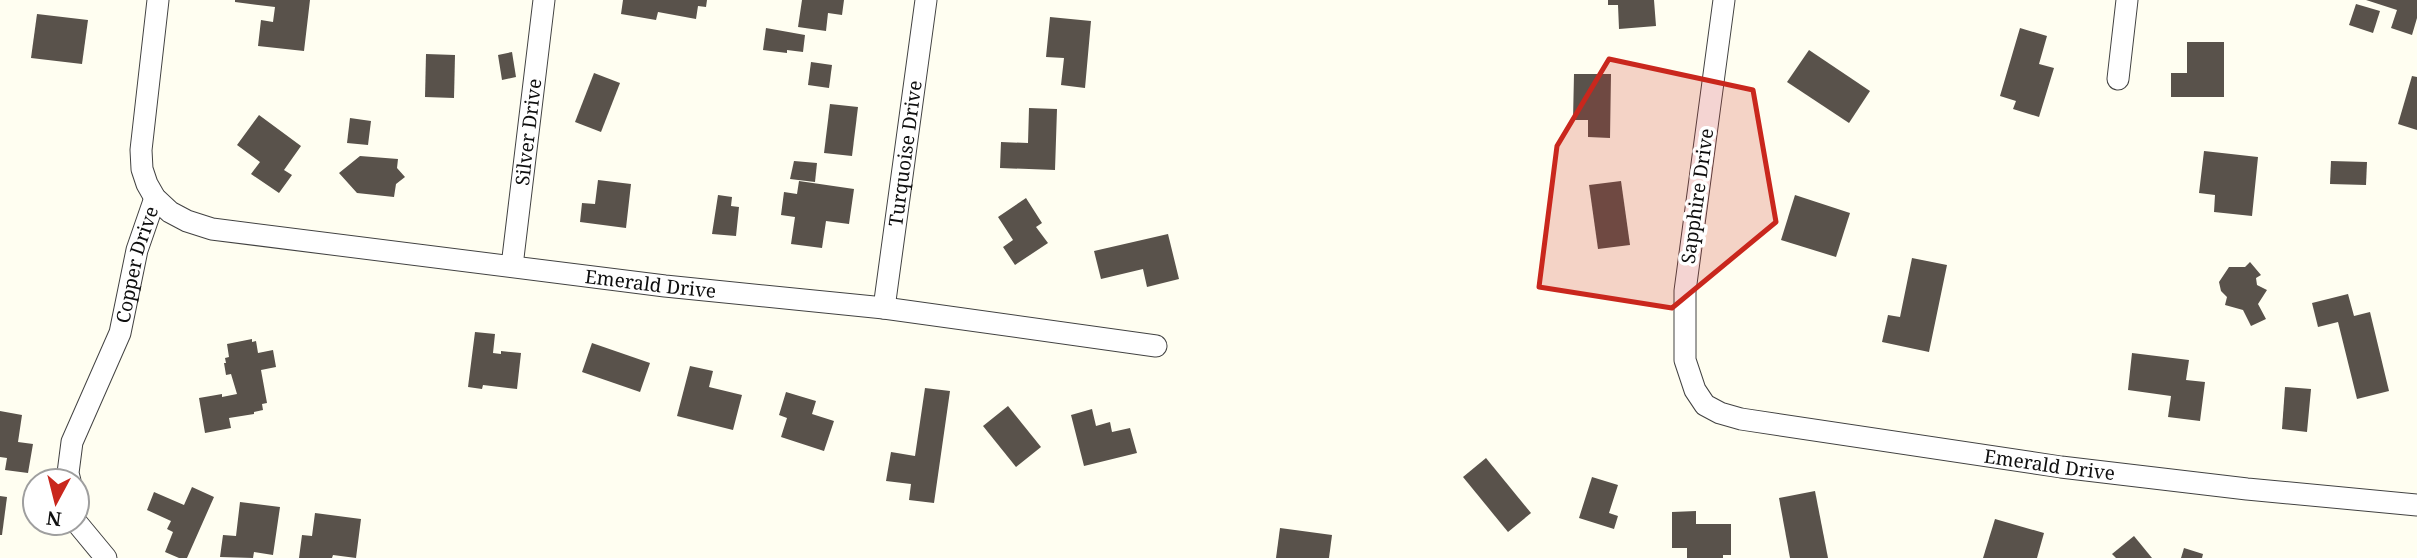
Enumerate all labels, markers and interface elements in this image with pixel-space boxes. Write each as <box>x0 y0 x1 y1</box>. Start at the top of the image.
street label: Silver Drive <box>509 77 547 187</box>
street label: Turquoise Drive <box>882 79 928 228</box>
street label: Sapphire Drive <box>1675 127 1719 265</box>
street label: Copper Drive <box>109 203 164 325</box>
street label: Emerald Drive <box>584 263 717 304</box>
street label: Emerald Drive <box>1982 443 2116 486</box>
north arrow <box>21 467 91 537</box>
text: N <box>45 505 63 533</box>

